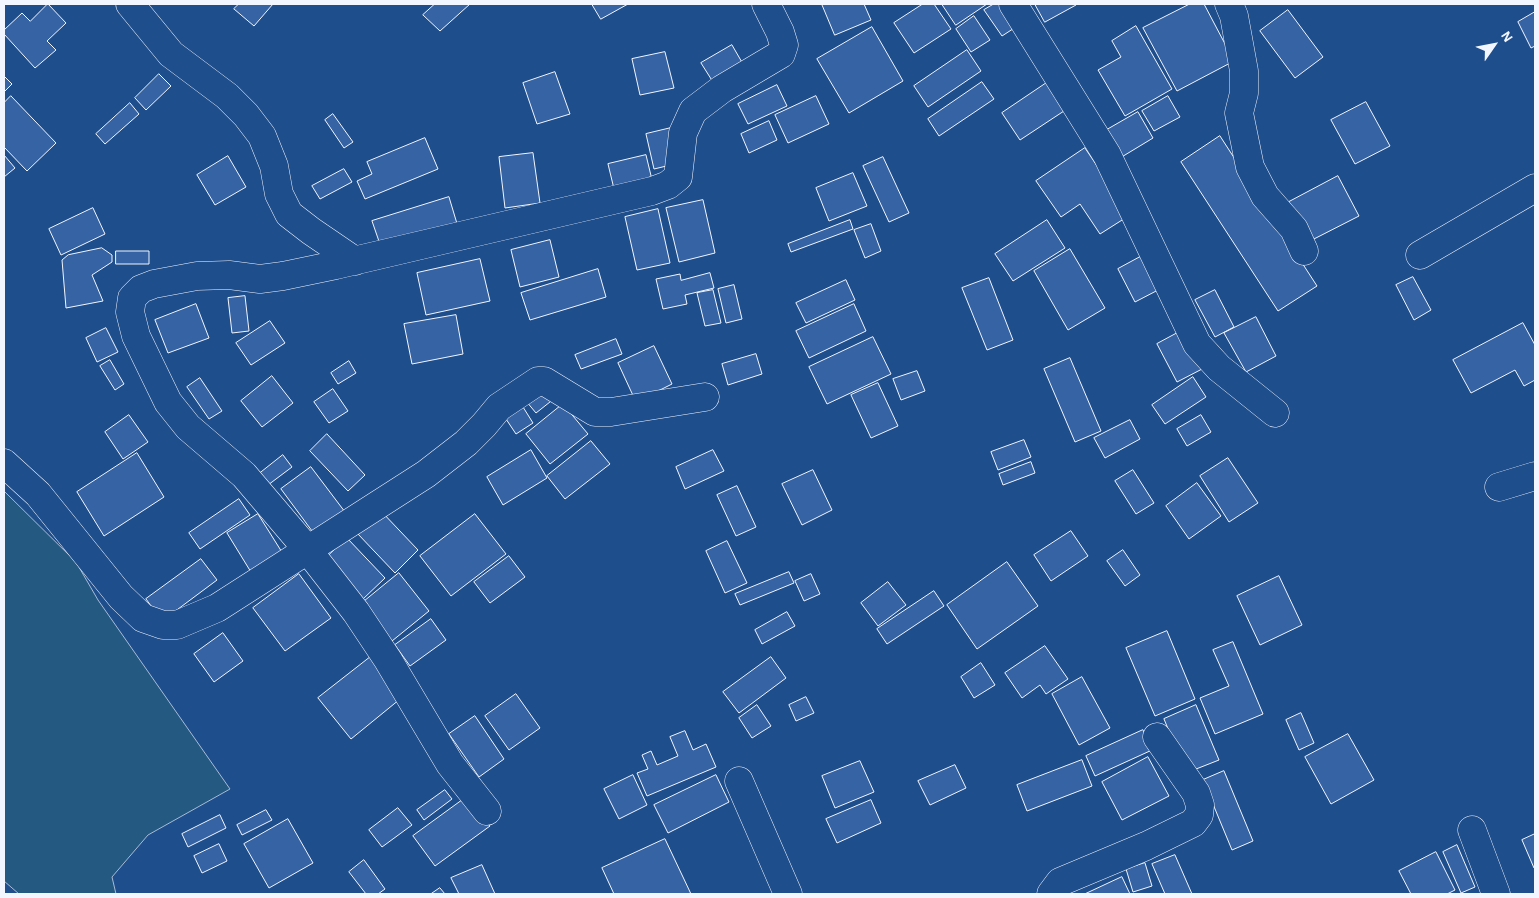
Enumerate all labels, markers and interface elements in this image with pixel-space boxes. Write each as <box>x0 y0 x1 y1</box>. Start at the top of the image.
north arrow <box>1469 20 1519 70</box>
text: N <box>1498 29 1515 45</box>

